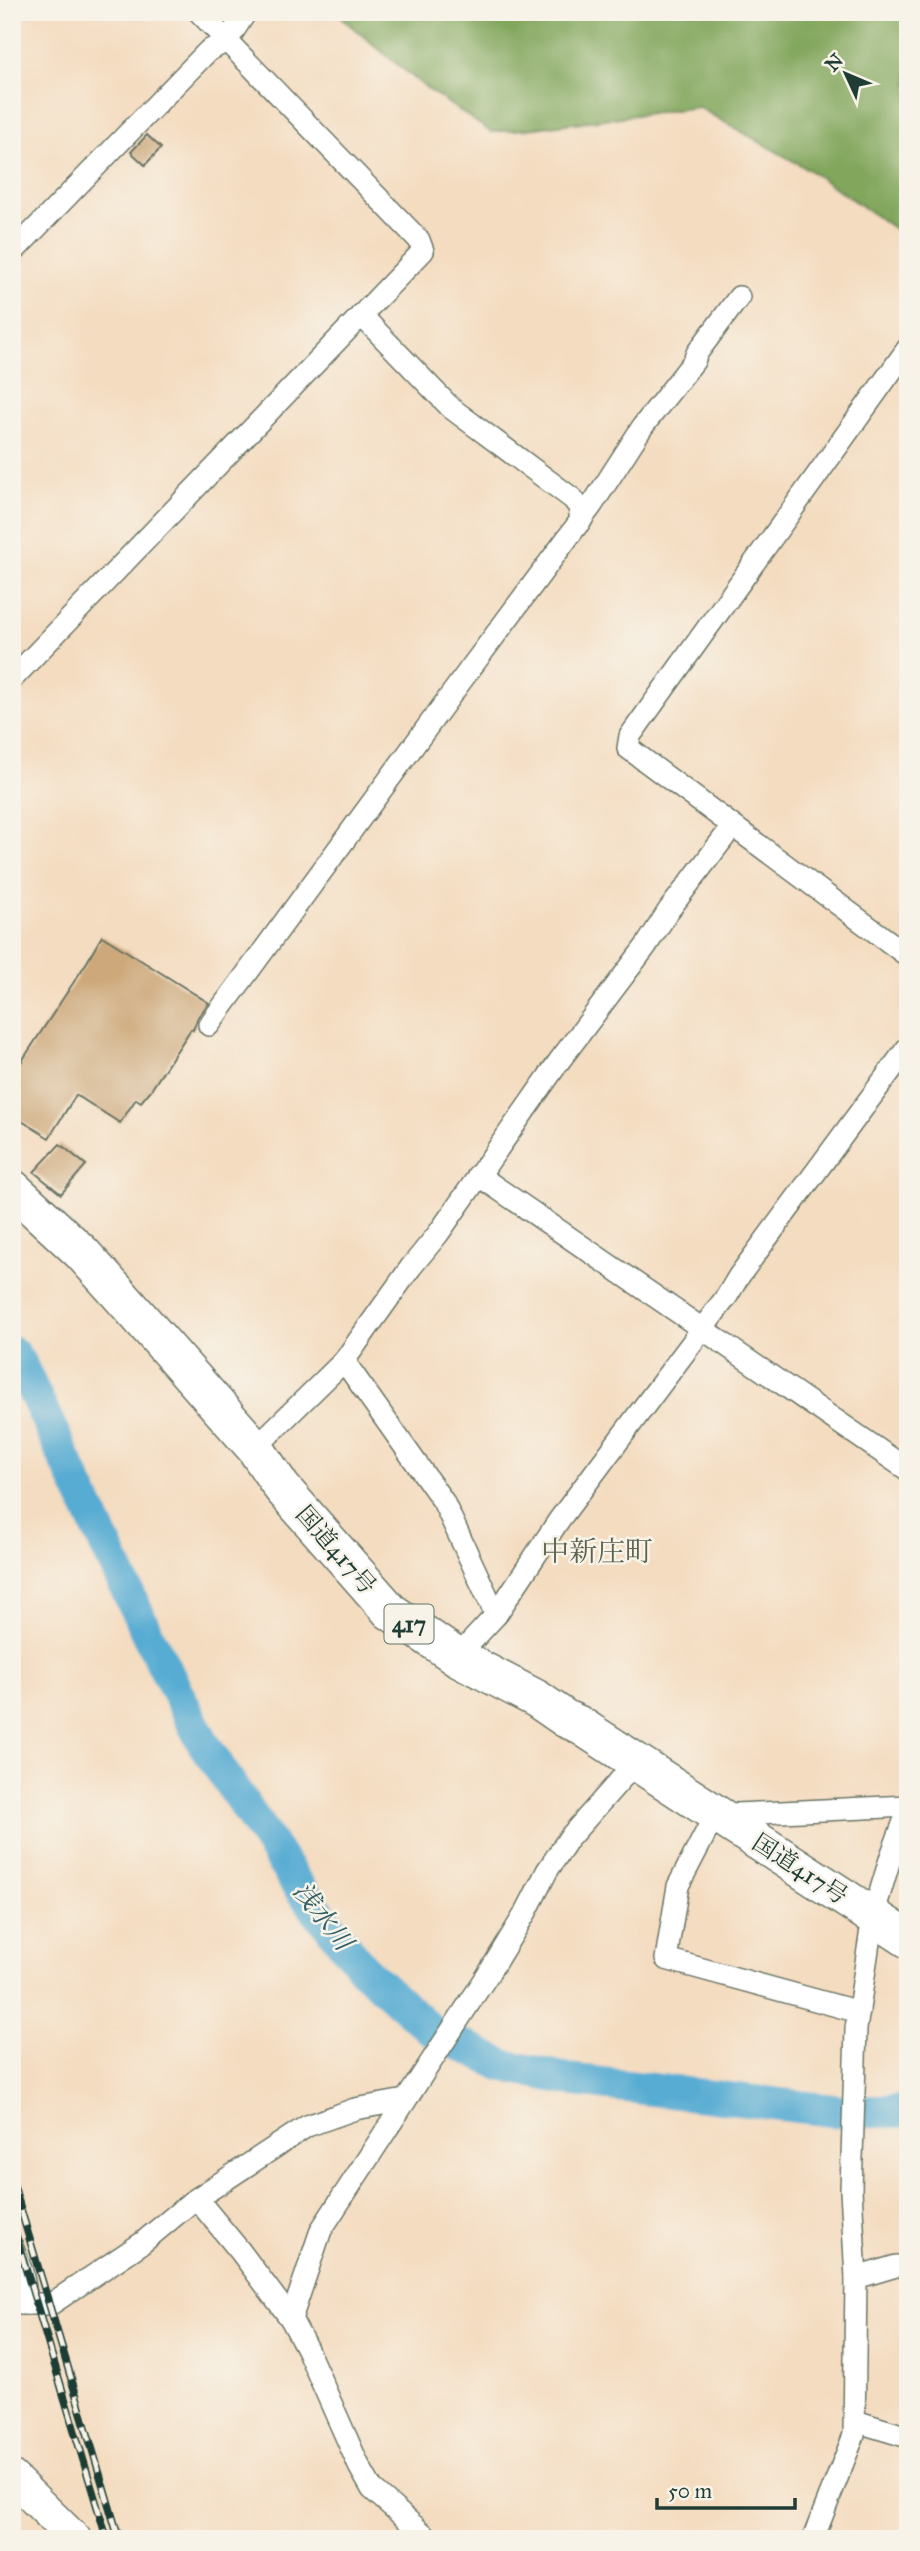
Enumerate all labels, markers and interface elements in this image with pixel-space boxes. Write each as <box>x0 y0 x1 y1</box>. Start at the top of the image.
north arrow <box>811 38 881 108</box>
text: N <box>820 49 848 76</box>
street label: 国道417号 <box>289 1500 383 1600</box>
district label: 中新庄町 <box>541 1534 653 1569</box>
road number: 417 <box>384 1604 434 1644</box>
street label: 国道417号 <box>747 1827 853 1911</box>
water label: 浅水川 <box>286 1875 361 1959</box>
scale bar <box>657 2467 796 2511</box>
text: 50 m <box>668 2478 713 2504</box>

